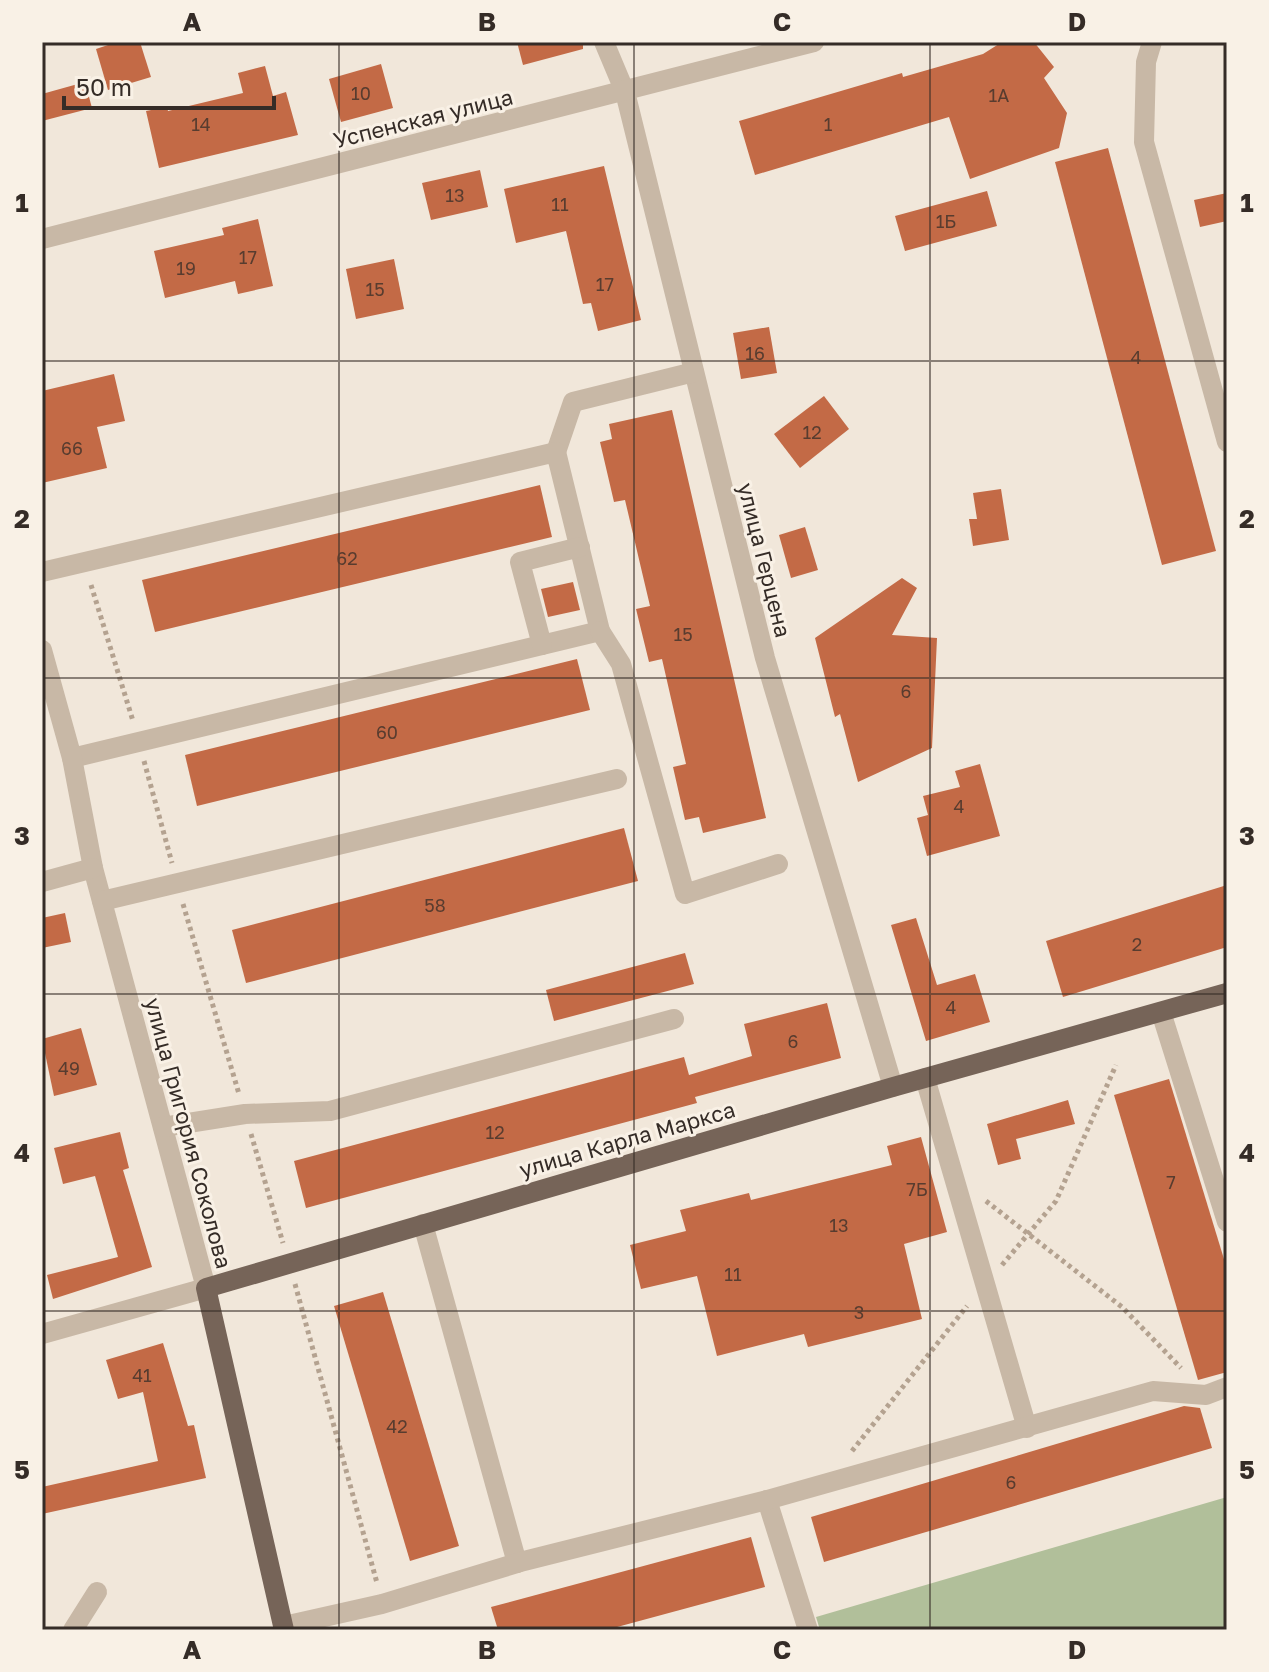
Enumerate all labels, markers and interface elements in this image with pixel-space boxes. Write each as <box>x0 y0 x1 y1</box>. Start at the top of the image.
text: A <box>183 6 202 37</box>
text: B <box>478 6 496 37</box>
text: C <box>773 6 791 37</box>
text: D <box>1068 6 1086 37</box>
scale bar <box>64 60 274 110</box>
text: 50 m <box>76 72 132 101</box>
house number: 10 <box>351 82 371 104</box>
street label: Успенская улица <box>330 83 516 153</box>
house number: 1А <box>989 84 1009 106</box>
house number: 14 <box>191 113 211 135</box>
house number: 1 <box>824 113 833 135</box>
house number: 13 <box>445 184 465 206</box>
text: 1 <box>15 187 29 218</box>
text: 1 <box>1240 187 1254 218</box>
house number: 11 <box>551 193 569 215</box>
house number: 1Б <box>936 210 956 232</box>
house number: 17 <box>239 246 257 268</box>
house number: 19 <box>176 257 196 279</box>
house number: 17 <box>596 273 614 295</box>
house number: 15 <box>365 278 385 300</box>
house number: 16 <box>745 342 765 364</box>
house number: 4 <box>1131 346 1142 368</box>
house number: 12 <box>802 421 822 443</box>
house number: 66 <box>61 437 83 459</box>
street label: улица Герцена <box>733 480 797 640</box>
text: 2 <box>14 503 30 534</box>
text: 2 <box>1239 503 1255 534</box>
house number: 62 <box>336 547 358 569</box>
house number: 15 <box>673 623 693 645</box>
house number: 6 <box>901 680 911 702</box>
house number: 60 <box>376 721 398 743</box>
house number: 4 <box>954 795 965 817</box>
text: 3 <box>14 820 30 851</box>
text: 3 <box>1239 820 1255 851</box>
house number: 58 <box>424 894 446 916</box>
house number: 2 <box>1132 933 1142 955</box>
street label: улица Григория Соколова <box>140 995 238 1271</box>
house number: 4 <box>946 996 957 1018</box>
house number: 6 <box>788 1030 798 1052</box>
house number: 49 <box>58 1057 80 1079</box>
street label: улица Карла Маркса <box>516 1095 738 1183</box>
house number: 12 <box>485 1121 505 1143</box>
text: 4 <box>14 1137 30 1168</box>
text: 4 <box>1239 1137 1255 1168</box>
house number: 7 <box>1166 1171 1176 1193</box>
house number: 7Б <box>906 1178 928 1200</box>
house number: 13 <box>829 1214 849 1236</box>
house number: 11 <box>724 1263 742 1285</box>
house number: 3 <box>854 1301 864 1323</box>
house number: 41 <box>132 1364 152 1386</box>
house number: 42 <box>386 1415 408 1437</box>
text: 5 <box>14 1454 30 1485</box>
text: 5 <box>1239 1454 1255 1485</box>
house number: 6 <box>1006 1471 1016 1493</box>
text: A <box>183 1634 202 1665</box>
text: B <box>478 1634 496 1665</box>
text: C <box>773 1634 791 1665</box>
text: D <box>1068 1634 1086 1665</box>

